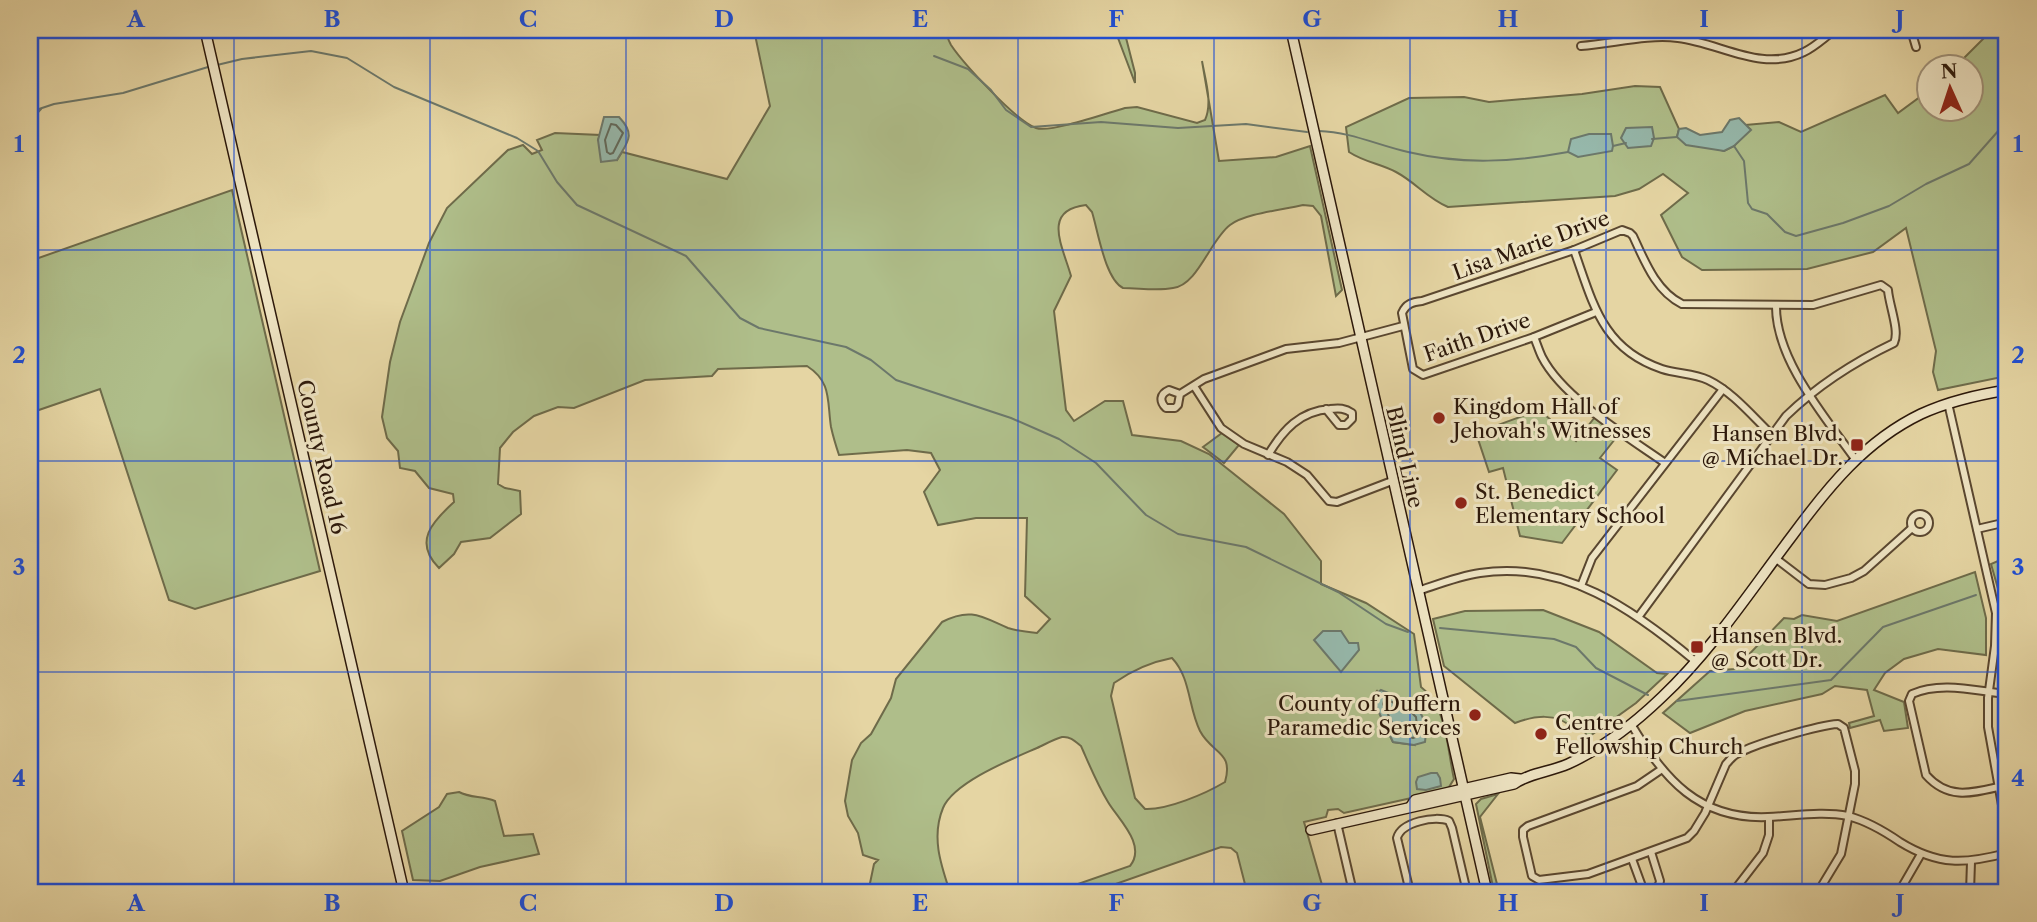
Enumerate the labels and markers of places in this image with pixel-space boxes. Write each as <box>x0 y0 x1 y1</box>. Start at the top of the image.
place label: Kingdom Hall of Jehovah's Witnesses <box>1450 394 1651 443</box>
marker: Kingdom Hall of Jehovah's Witnesses <box>1431 410 1447 426</box>
place label: Hansen Blvd. @ Michael Dr. <box>1702 421 1843 470</box>
marker: Hansen Blvd. @ Michael Dr. <box>1849 437 1865 453</box>
place label: St. Benedict Elementary School <box>1475 479 1665 528</box>
marker: St. Benedict Elementary School <box>1453 495 1469 511</box>
place label: Hansen Blvd. @ Scott Dr. <box>1711 623 1842 672</box>
marker: Hansen Blvd. @ Scott Dr. <box>1689 639 1705 655</box>
place label: County of Duffern Paramedic Services <box>1267 691 1461 740</box>
marker: County of Duffern Paramedic Services <box>1467 707 1483 723</box>
place label: Centre Fellowship Church <box>1555 710 1744 759</box>
marker: Centre Fellowship Church <box>1533 726 1549 742</box>

